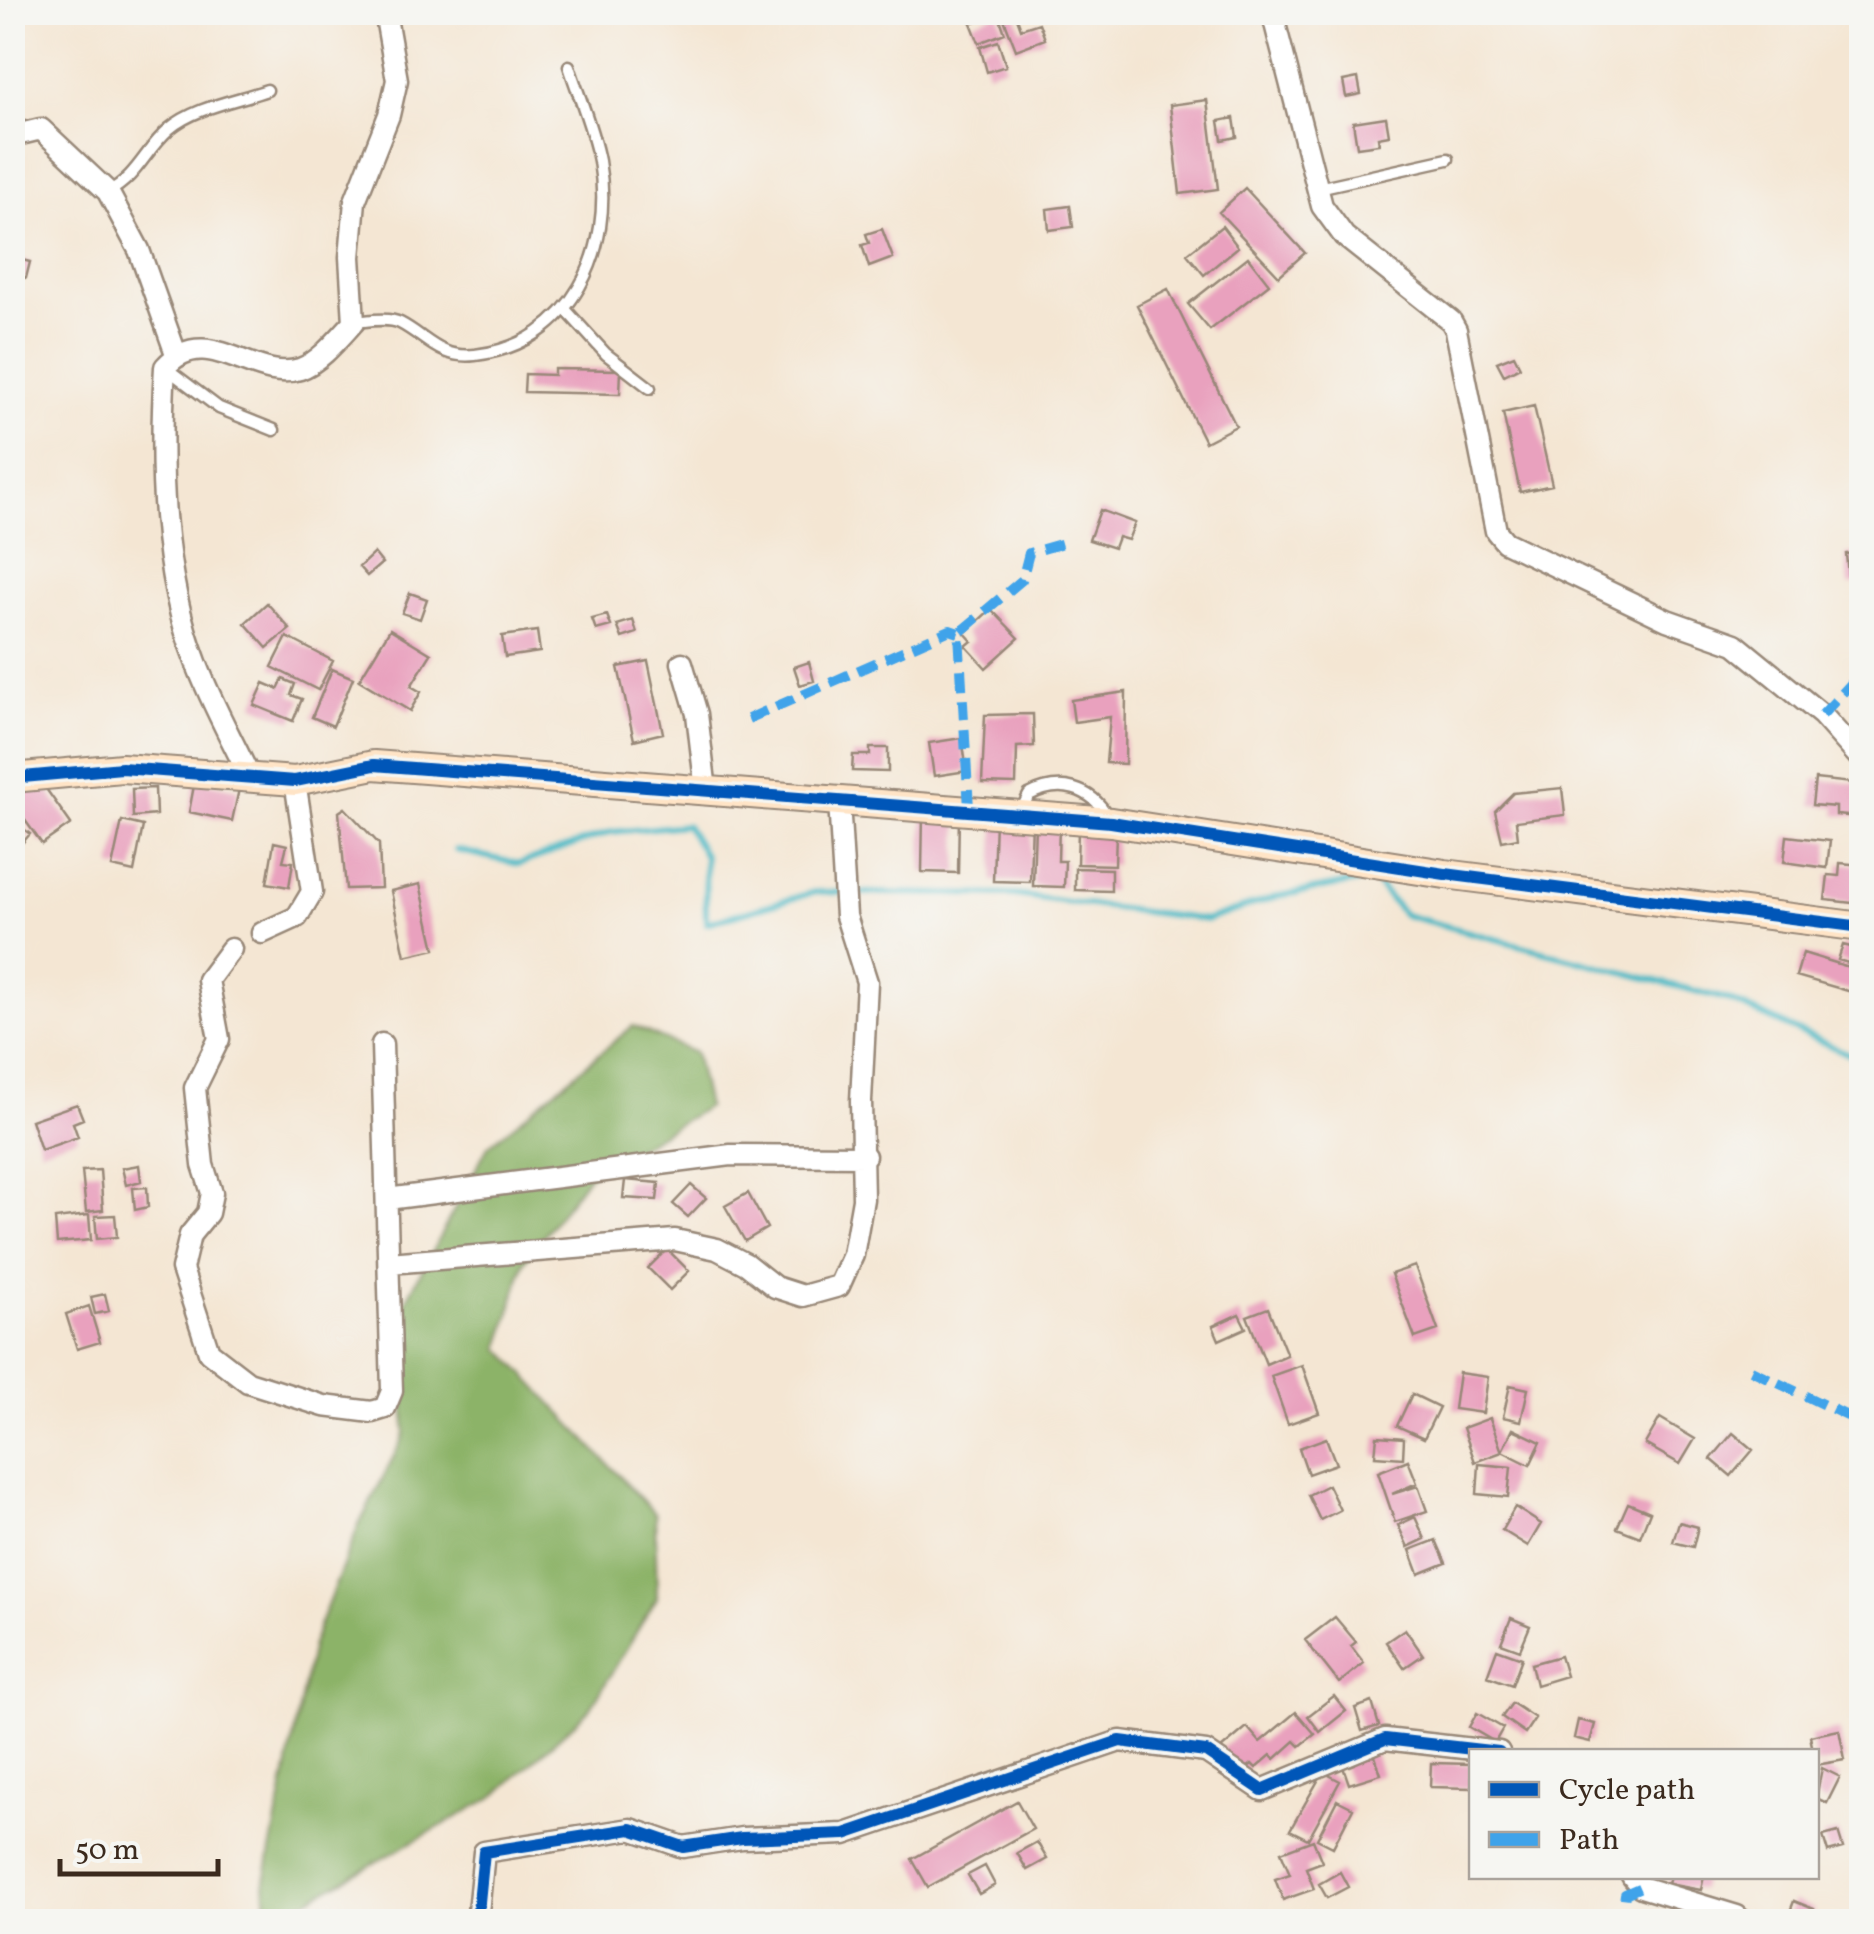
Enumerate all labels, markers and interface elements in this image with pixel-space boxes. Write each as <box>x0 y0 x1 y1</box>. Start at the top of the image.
legend <box>1469 1749 1819 1879</box>
text: Cycle path <box>1559 1770 1695 1812</box>
scale bar <box>60 1814 218 1876</box>
text: Path <box>1559 1820 1619 1862</box>
text: 50 m <box>75 1830 139 1872</box>

